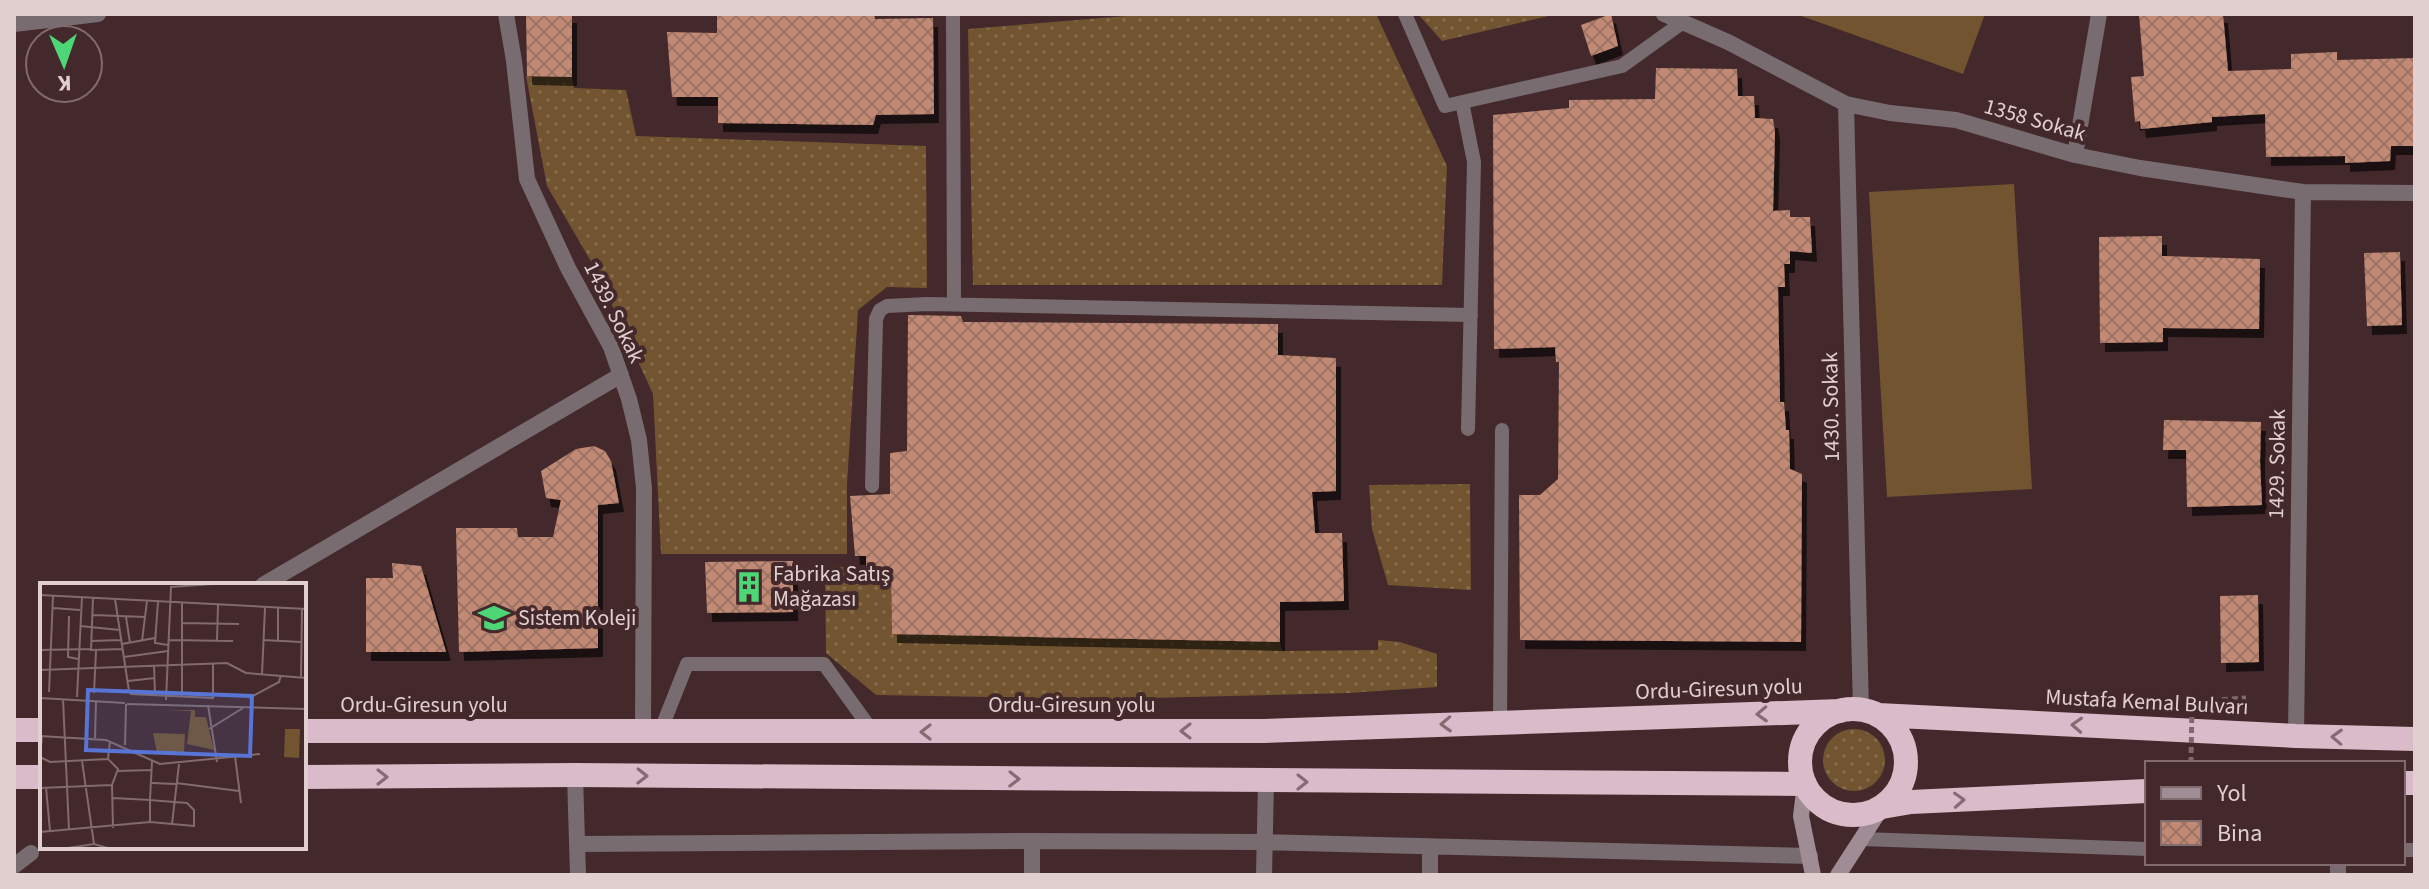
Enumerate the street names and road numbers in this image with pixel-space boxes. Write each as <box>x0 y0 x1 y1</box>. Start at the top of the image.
street label: 1358 Sokak <box>1980 90 2090 150</box>
street label: 1439. Sokak <box>576 256 653 369</box>
street label: 1430. Sokak <box>1814 352 1848 462</box>
street label: 1429. Sokak <box>2260 409 2294 519</box>
street label: Ordu-Giresun yolu <box>1635 670 1803 708</box>
street label: Mustafa Kemal Bulvarı <box>2044 681 2250 723</box>
street label: Ordu-Giresun yolu <box>340 689 508 721</box>
street label: Ordu-Giresun yolu <box>988 689 1156 721</box>

